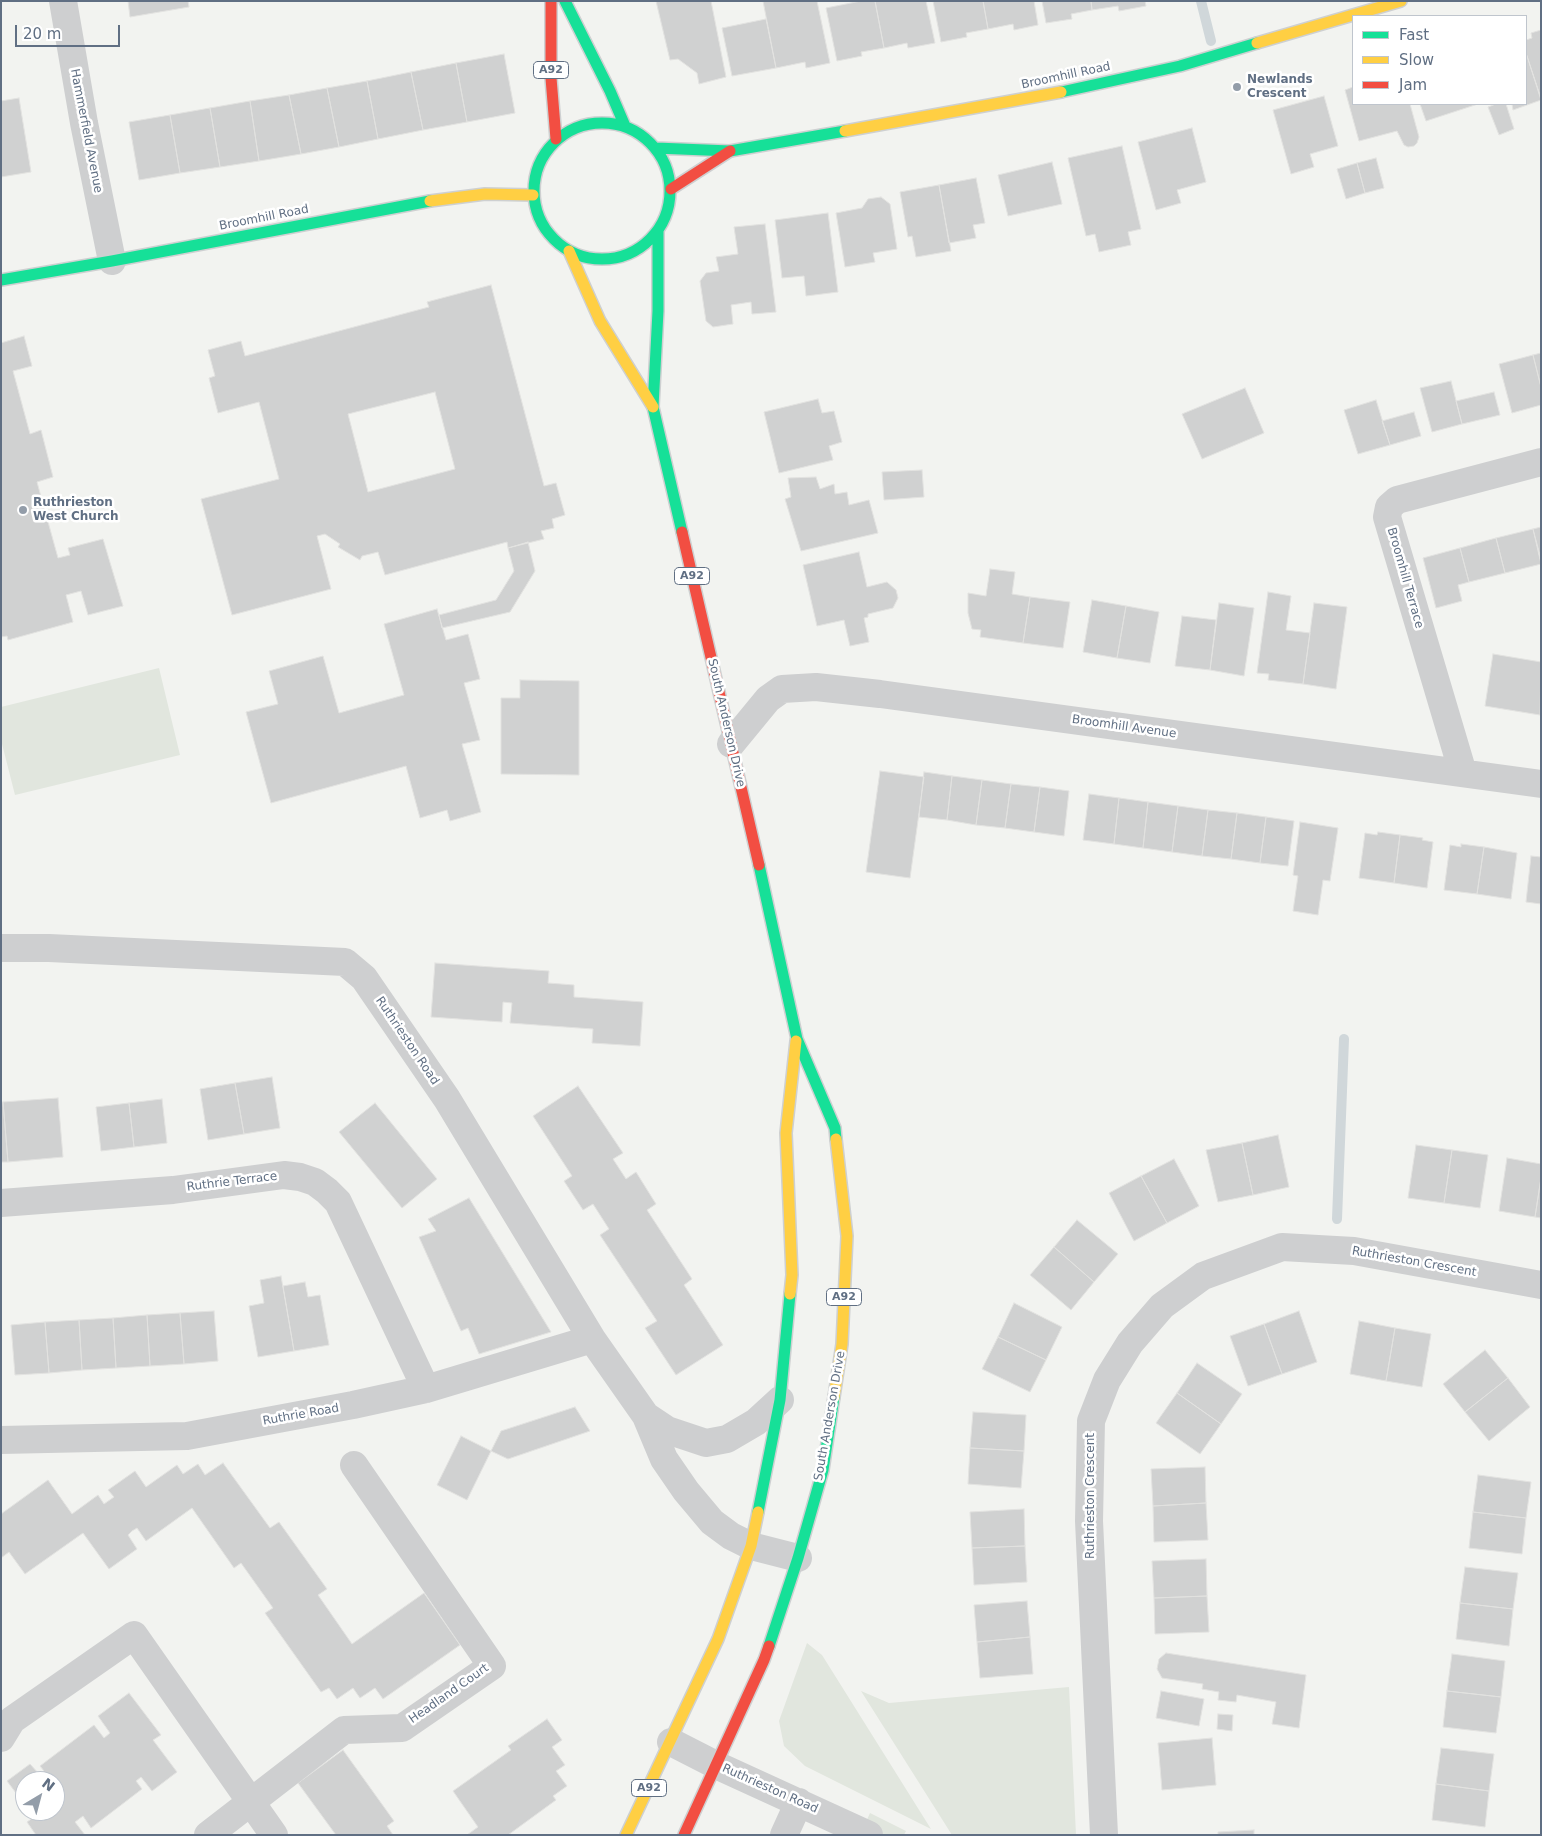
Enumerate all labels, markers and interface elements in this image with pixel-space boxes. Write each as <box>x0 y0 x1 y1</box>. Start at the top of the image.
scale bar <box>18 15 122 47</box>
legend <box>1352 15 1527 105</box>
text: 20 m <box>23 25 61 43</box>
text: Fast <box>1399 26 1429 44</box>
text: Slow <box>1399 51 1434 69</box>
street label: Broomhill Road <box>1020 60 1112 92</box>
road number: A92 <box>534 62 568 78</box>
street label: Hammerfield Avenue <box>67 68 105 194</box>
place label: Newlands Crescent <box>1247 73 1313 101</box>
text: Jam <box>1399 76 1427 94</box>
marker: Newlands Crescent <box>1231 81 1243 93</box>
street label: Broomhill Road <box>218 202 310 234</box>
place label: Ruthrieston West Church <box>33 496 118 524</box>
marker: Ruthrieston West Church <box>17 504 29 516</box>
street label: Broomhill Terrace <box>1384 526 1426 630</box>
road number: A92 <box>674 568 710 584</box>
street label: South Anderson Drive <box>704 657 748 789</box>
street label: Broomhill Avenue <box>1071 713 1177 741</box>
street label: Ruthrieston Road <box>372 994 442 1088</box>
street label: Ruthrie Terrace <box>186 1169 278 1195</box>
street label: Ruthrieston Crescent <box>1351 1244 1477 1280</box>
road number: A92 <box>826 1288 862 1305</box>
street label: South Anderson Drive <box>811 1350 849 1482</box>
street label: Ruthrie Road <box>262 1401 340 1429</box>
street label: Ruthrieston Crescent <box>1084 1433 1098 1559</box>
street label: Headland Court <box>406 1661 492 1727</box>
street label: Ruthrieston Road <box>720 1761 820 1817</box>
north arrow <box>15 1771 65 1821</box>
text: N <box>39 1775 58 1795</box>
road number: A92 <box>632 1780 666 1796</box>

